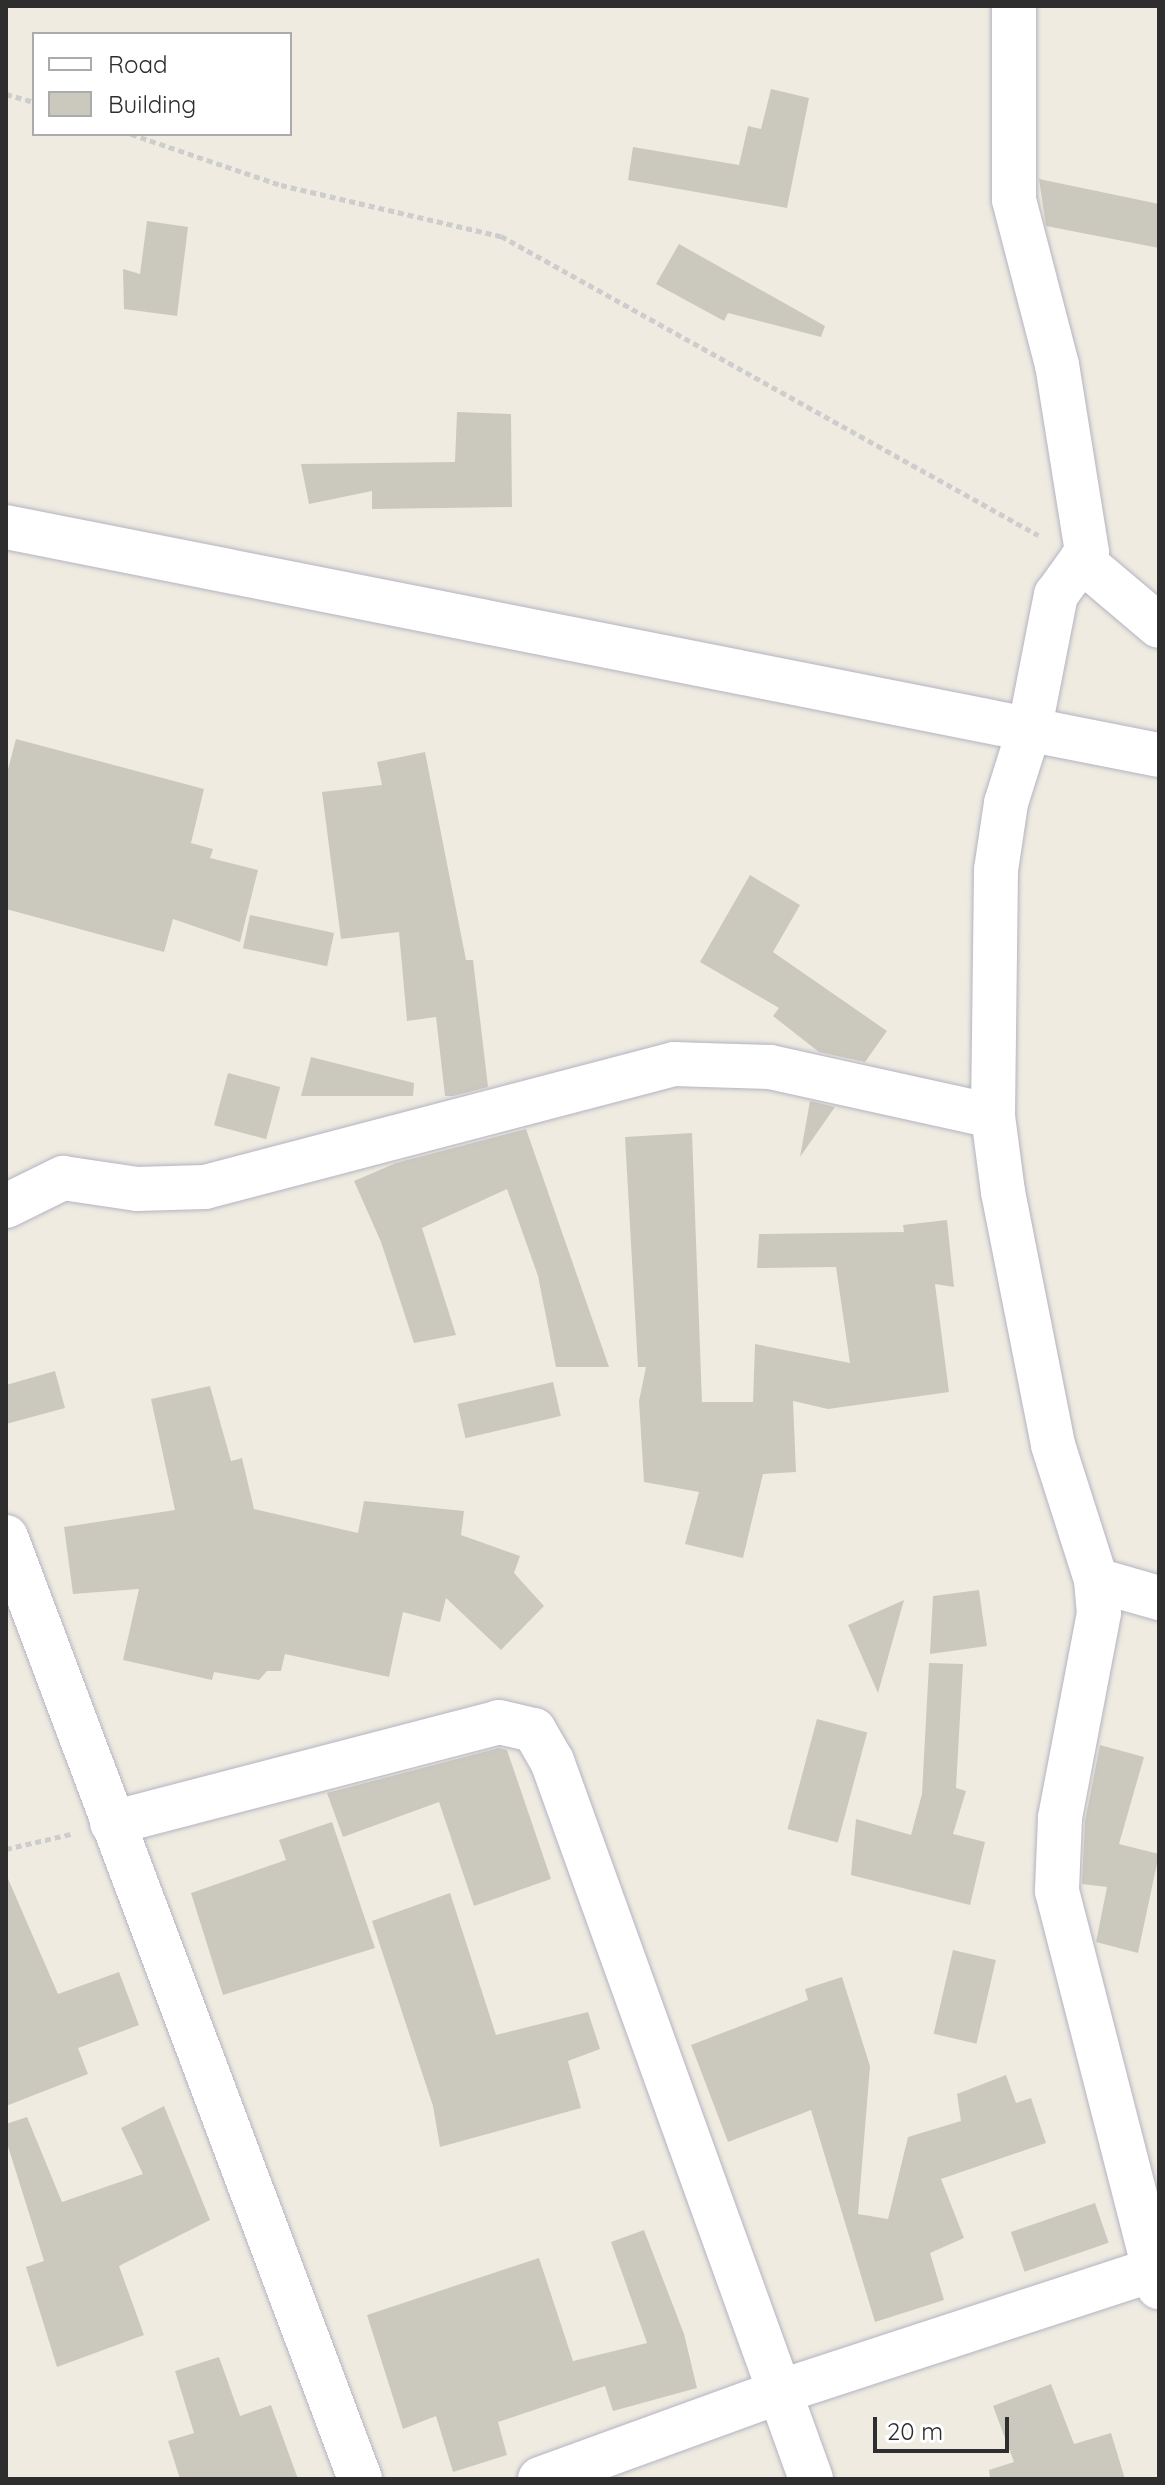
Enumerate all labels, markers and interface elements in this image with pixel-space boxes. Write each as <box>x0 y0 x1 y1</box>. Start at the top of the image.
legend <box>32 32 292 136</box>
text: Road <box>108 49 168 79</box>
text: Building <box>108 89 196 119</box>
scale bar <box>877 2401 1013 2451</box>
text: 20 m <box>887 2416 943 2446</box>

